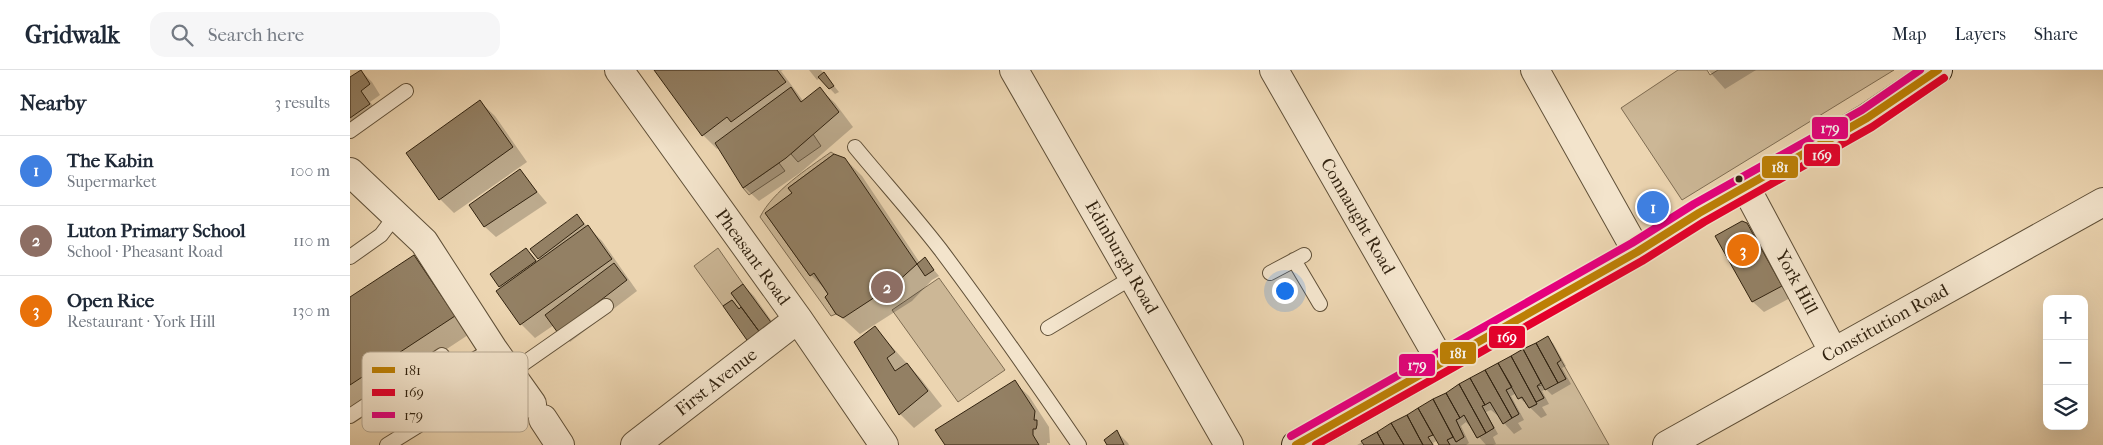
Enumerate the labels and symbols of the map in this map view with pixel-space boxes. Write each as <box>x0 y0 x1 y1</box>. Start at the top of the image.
line badge: 179 <box>1811 116 1849 140</box>
text: 179 <box>1820 120 1840 137</box>
line badge: 169 <box>1803 143 1841 167</box>
text: 169 <box>1812 147 1832 164</box>
street label: Connaught Road <box>1316 155 1399 278</box>
line badge: 181 <box>1761 155 1799 179</box>
text: 181 <box>1771 159 1789 176</box>
unlabelled marker <box>1734 174 1744 184</box>
pin: 1 <box>1637 188 1669 226</box>
street label: Edinburgh Road <box>1081 197 1163 318</box>
street label: Pheasant Road <box>711 205 795 310</box>
pin: 3 <box>1727 231 1759 269</box>
street label: York Hill <box>1770 246 1822 318</box>
pin: 2 <box>871 268 903 306</box>
your location <box>1272 278 1298 304</box>
street label: Constitution Road <box>1818 280 1952 367</box>
line badge: 169 <box>1488 325 1526 349</box>
text: 169 <box>1497 329 1517 346</box>
line badge: 181 <box>1439 341 1477 365</box>
street label: First Avenue <box>671 344 761 421</box>
text: 181 <box>1449 345 1467 362</box>
legend <box>362 352 528 432</box>
line badge: 179 <box>1398 353 1436 377</box>
text: 179 <box>1407 357 1427 374</box>
text: 181 <box>404 362 421 379</box>
text: 169 <box>404 384 424 401</box>
text: 179 <box>404 407 423 424</box>

